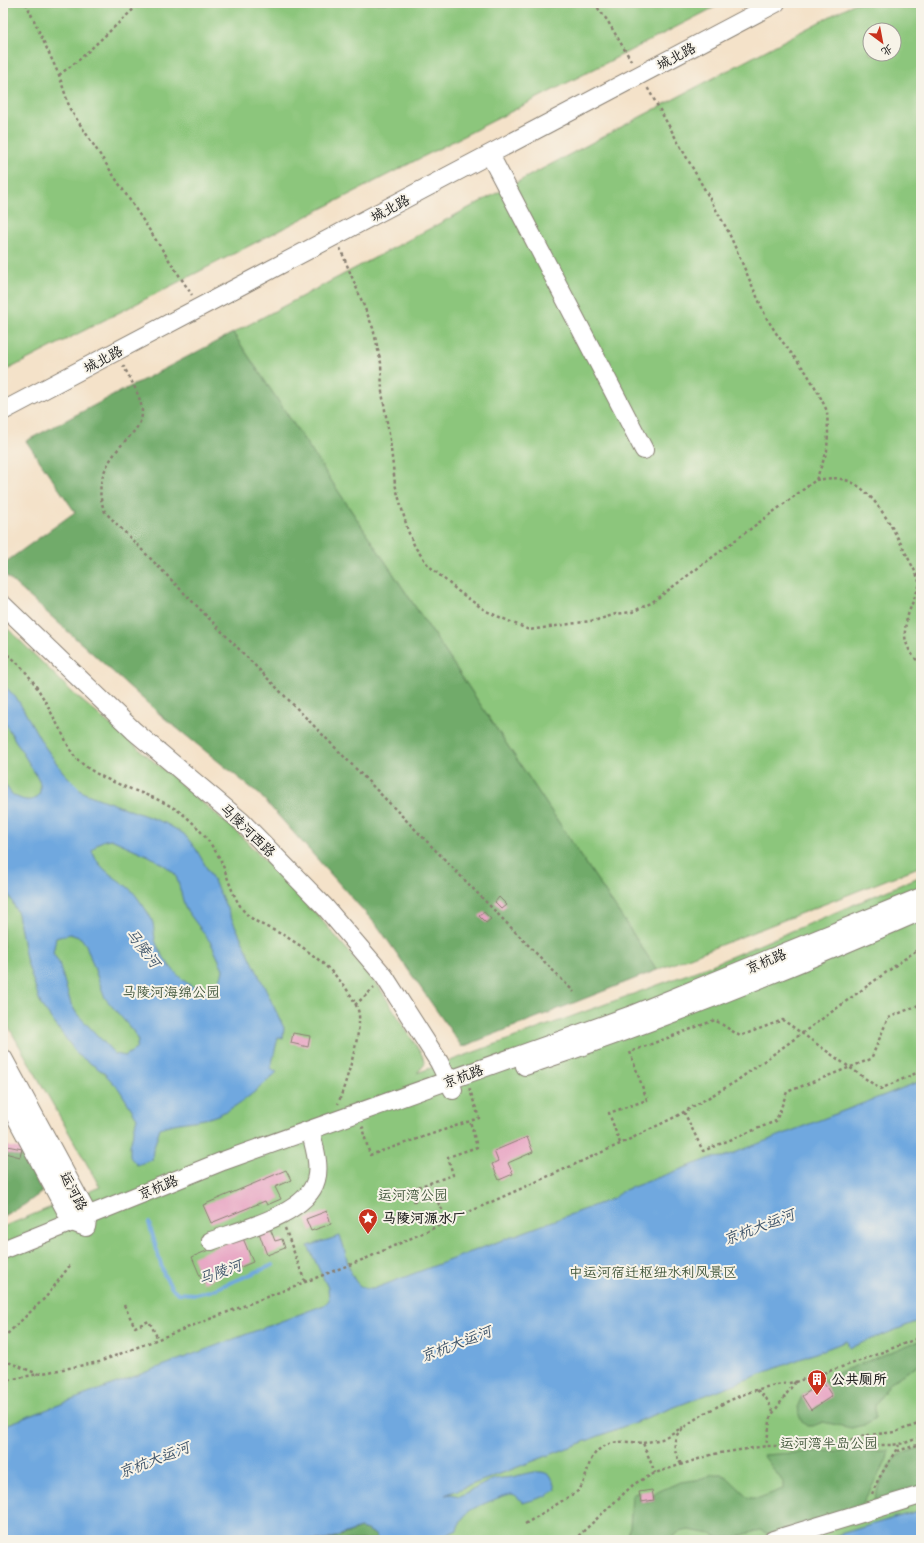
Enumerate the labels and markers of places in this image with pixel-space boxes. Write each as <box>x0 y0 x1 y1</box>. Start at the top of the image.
place icon: 马陵河源水厂 <box>357 1207 379 1235</box>
place label: 马陵河源水厂 <box>382 1210 466 1227</box>
building icon: 公共厕所 <box>806 1368 828 1396</box>
place label: 公共厕所 <box>831 1371 887 1388</box>

